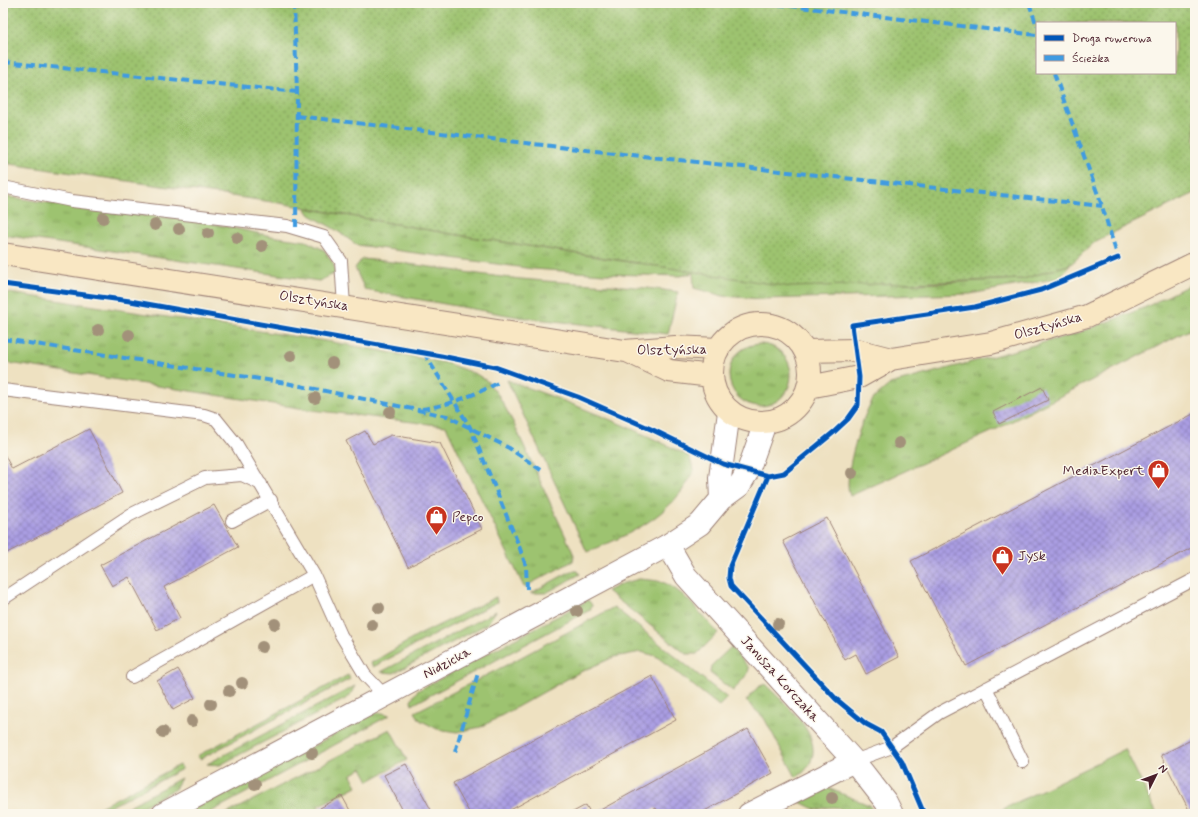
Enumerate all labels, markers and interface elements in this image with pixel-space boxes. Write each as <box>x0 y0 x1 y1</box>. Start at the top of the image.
legend <box>1036 22 1176 74</box>
text: Droga rowerowa <box>1072 31 1152 47</box>
text: Ścieżka <box>1072 51 1110 67</box>
street label: Olsztyńska <box>278 287 350 315</box>
street label: Olsztyńska <box>1012 308 1084 344</box>
street label: Olsztyńska <box>637 340 707 360</box>
shop icon: MediaExpert <box>1146 458 1172 491</box>
place label: MediaExpert <box>1063 462 1145 480</box>
shop icon: Pepco <box>423 504 449 537</box>
place label: Pepco <box>452 508 484 526</box>
shop icon: Jysk <box>990 543 1016 576</box>
place label: Jysk <box>1018 547 1046 565</box>
street label: Janusza Korczaka <box>736 632 824 726</box>
street label: Nidzicka <box>420 643 475 683</box>
north arrow <box>1136 755 1176 795</box>
text: N <box>1155 762 1170 776</box>

